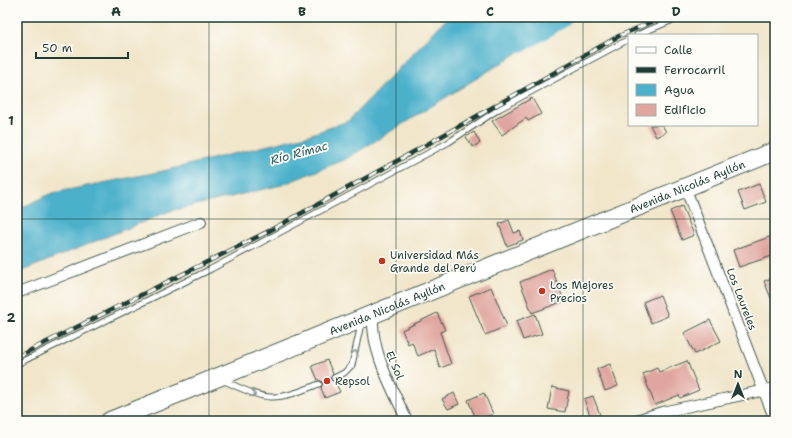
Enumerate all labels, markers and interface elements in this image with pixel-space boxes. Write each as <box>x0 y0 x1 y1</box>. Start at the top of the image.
text: A <box>111 3 121 20</box>
text: B <box>298 3 306 20</box>
text: C <box>486 3 494 20</box>
text: D <box>671 3 681 20</box>
scale bar <box>36 34 128 60</box>
legend <box>628 34 758 126</box>
text: 50 m <box>42 40 72 56</box>
text: Calle <box>664 42 693 58</box>
text: Ferrocarril <box>664 62 725 78</box>
text: Agua <box>664 82 695 98</box>
text: Edificio <box>664 102 706 118</box>
text: 1 <box>8 112 14 129</box>
water label: Río Rímac <box>269 138 329 168</box>
street label: Avenida Nicolás Ayllón <box>627 157 748 217</box>
place label: Universidad Más Grande del Perú <box>390 248 479 276</box>
marker: Universidad Más Grande del Perú <box>377 256 387 266</box>
street label: Los Laureles <box>723 266 760 333</box>
place label: Los Mejores Precios <box>550 278 614 306</box>
street label: Avenida Nicolás Ayllón <box>327 279 448 339</box>
marker: Los Mejores Precios <box>537 286 547 296</box>
text: 2 <box>6 309 16 326</box>
street label: El Sol <box>382 349 408 382</box>
one-way arrow <box>350 350 358 356</box>
north arrow <box>718 364 758 404</box>
text: N <box>734 367 743 382</box>
place label: Repsol <box>335 374 370 389</box>
marker: Repsol <box>322 376 332 386</box>
one-way arrow <box>249 389 256 397</box>

